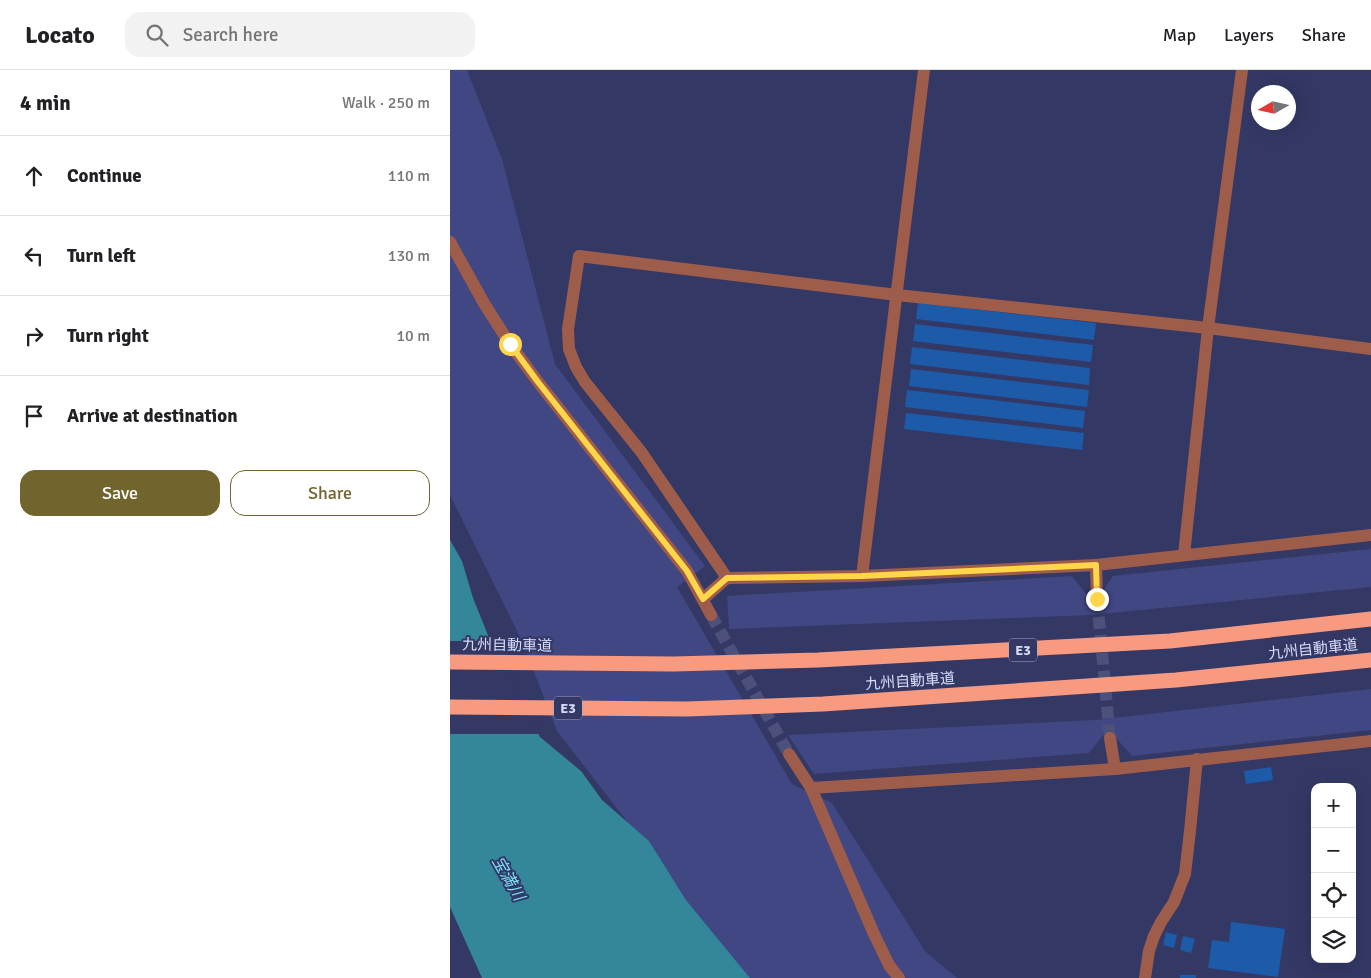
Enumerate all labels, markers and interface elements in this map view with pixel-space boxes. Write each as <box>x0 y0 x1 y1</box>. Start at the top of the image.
search box <box>125 12 475 57</box>
text: Locato <box>25 20 95 50</box>
icon: search <box>143 21 171 49</box>
text: Search here <box>183 23 279 47</box>
text: Map <box>1163 24 1196 46</box>
text: Layers <box>1224 24 1274 46</box>
text: Share <box>1302 24 1346 46</box>
north arrow <box>1251 85 1296 130</box>
text: 4 min <box>20 90 71 116</box>
text: Walk · 250 m <box>342 93 430 113</box>
icon: ahead <box>20 162 48 190</box>
text: Continue <box>67 164 142 188</box>
text: 110 m <box>388 166 430 186</box>
icon: left <box>20 242 48 270</box>
text: Turn left <box>67 244 136 268</box>
text: 130 m <box>388 246 430 266</box>
icon: right <box>20 322 48 350</box>
text: Turn right <box>67 324 149 348</box>
text: 10 m <box>396 326 430 346</box>
route start <box>499 333 522 356</box>
icon: arrive <box>20 402 48 430</box>
text: Arrive at destination <box>67 404 238 428</box>
button: Save <box>20 470 220 516</box>
button: Share <box>230 470 430 516</box>
route end <box>1086 588 1109 611</box>
street label: 九州自動車道 <box>462 635 552 655</box>
street label: 九州自動車道 <box>1267 635 1359 663</box>
road number: E3 <box>1009 638 1037 662</box>
street label: 九州自動車道 <box>864 669 956 693</box>
road number: E3 <box>554 696 582 720</box>
map controls <box>1311 783 1356 963</box>
button: + <box>1311 783 1356 828</box>
button: − <box>1311 828 1356 873</box>
water label: 宝満川 <box>487 853 530 906</box>
button: locate <box>1311 873 1356 918</box>
button: layers <box>1311 918 1356 963</box>

